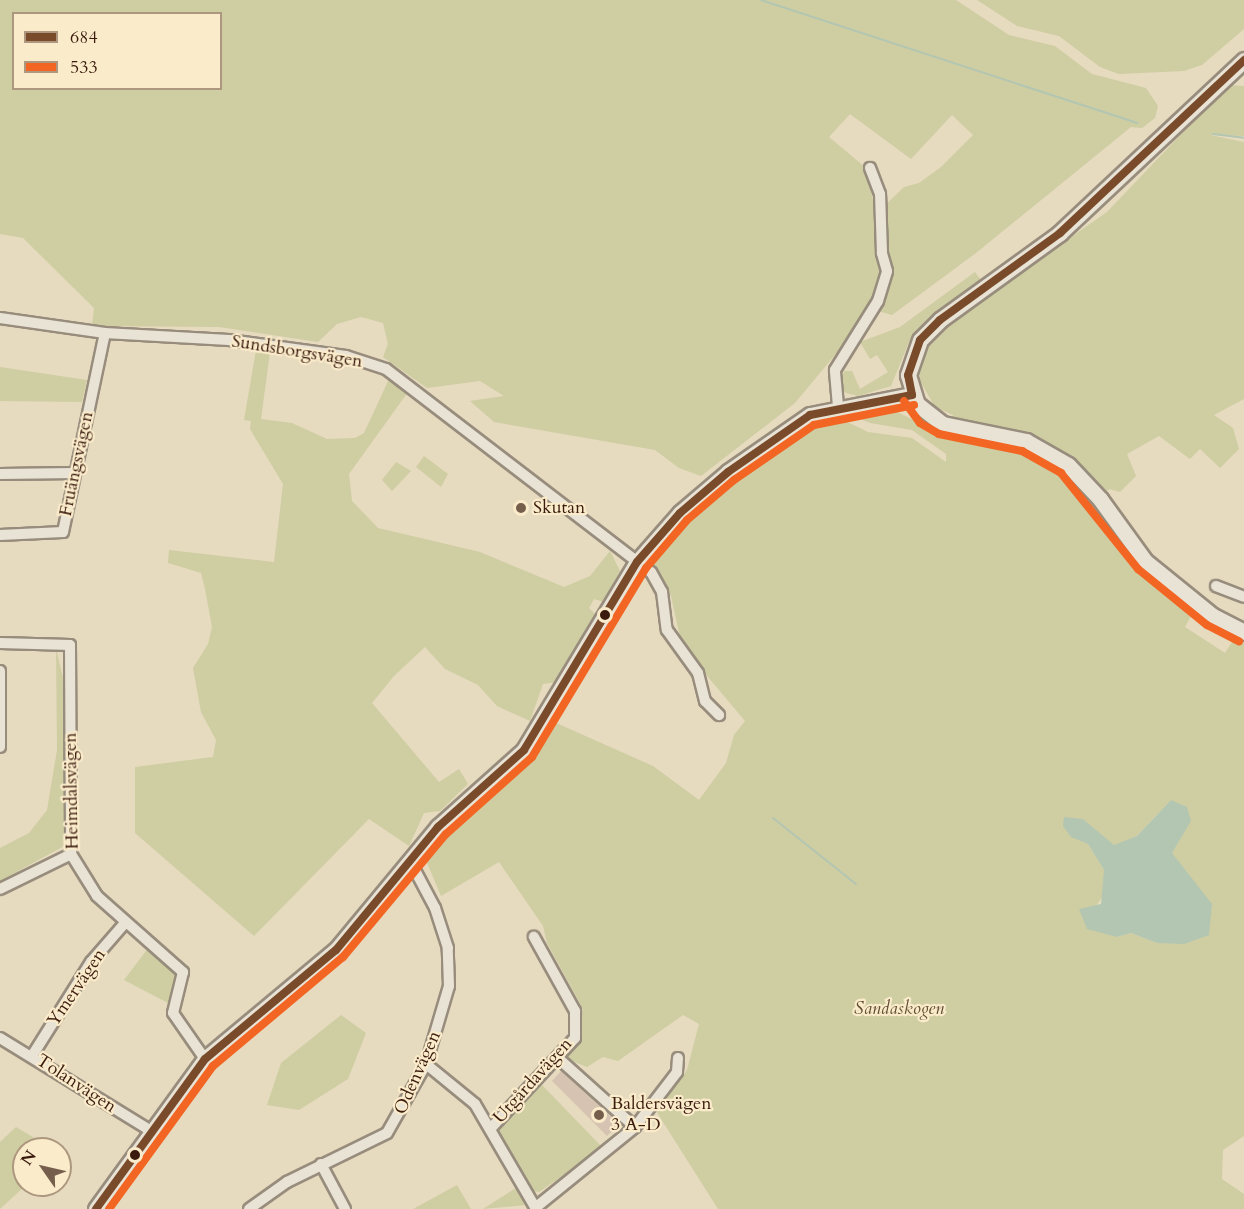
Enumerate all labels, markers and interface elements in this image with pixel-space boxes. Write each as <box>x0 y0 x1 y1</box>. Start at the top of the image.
legend <box>12 12 222 90</box>
text: 684 <box>70 25 98 50</box>
text: 533 <box>70 55 98 80</box>
street label: Sundsborgsvägen <box>230 331 364 373</box>
street label: Fruängsvägen <box>55 410 99 518</box>
place label: Skutan <box>533 497 585 519</box>
marker: Skutan <box>514 501 528 515</box>
unlabelled marker <box>599 609 611 621</box>
street label: Heimdalsvägen <box>60 732 84 850</box>
street label: Ymervägen <box>43 945 111 1031</box>
park label: Sandaskogen <box>854 998 944 1020</box>
street label: Odenvägen <box>390 1028 446 1118</box>
street label: Utgårdavägen <box>489 1034 577 1128</box>
street label: Tolanvägen <box>32 1050 120 1118</box>
place label: Baldersvägen 3 A-D <box>611 1094 711 1136</box>
marker: Baldersvägen 3 A-D <box>592 1108 606 1122</box>
north arrow <box>12 1137 72 1197</box>
text: N <box>16 1146 42 1170</box>
unlabelled marker <box>129 1149 141 1161</box>

